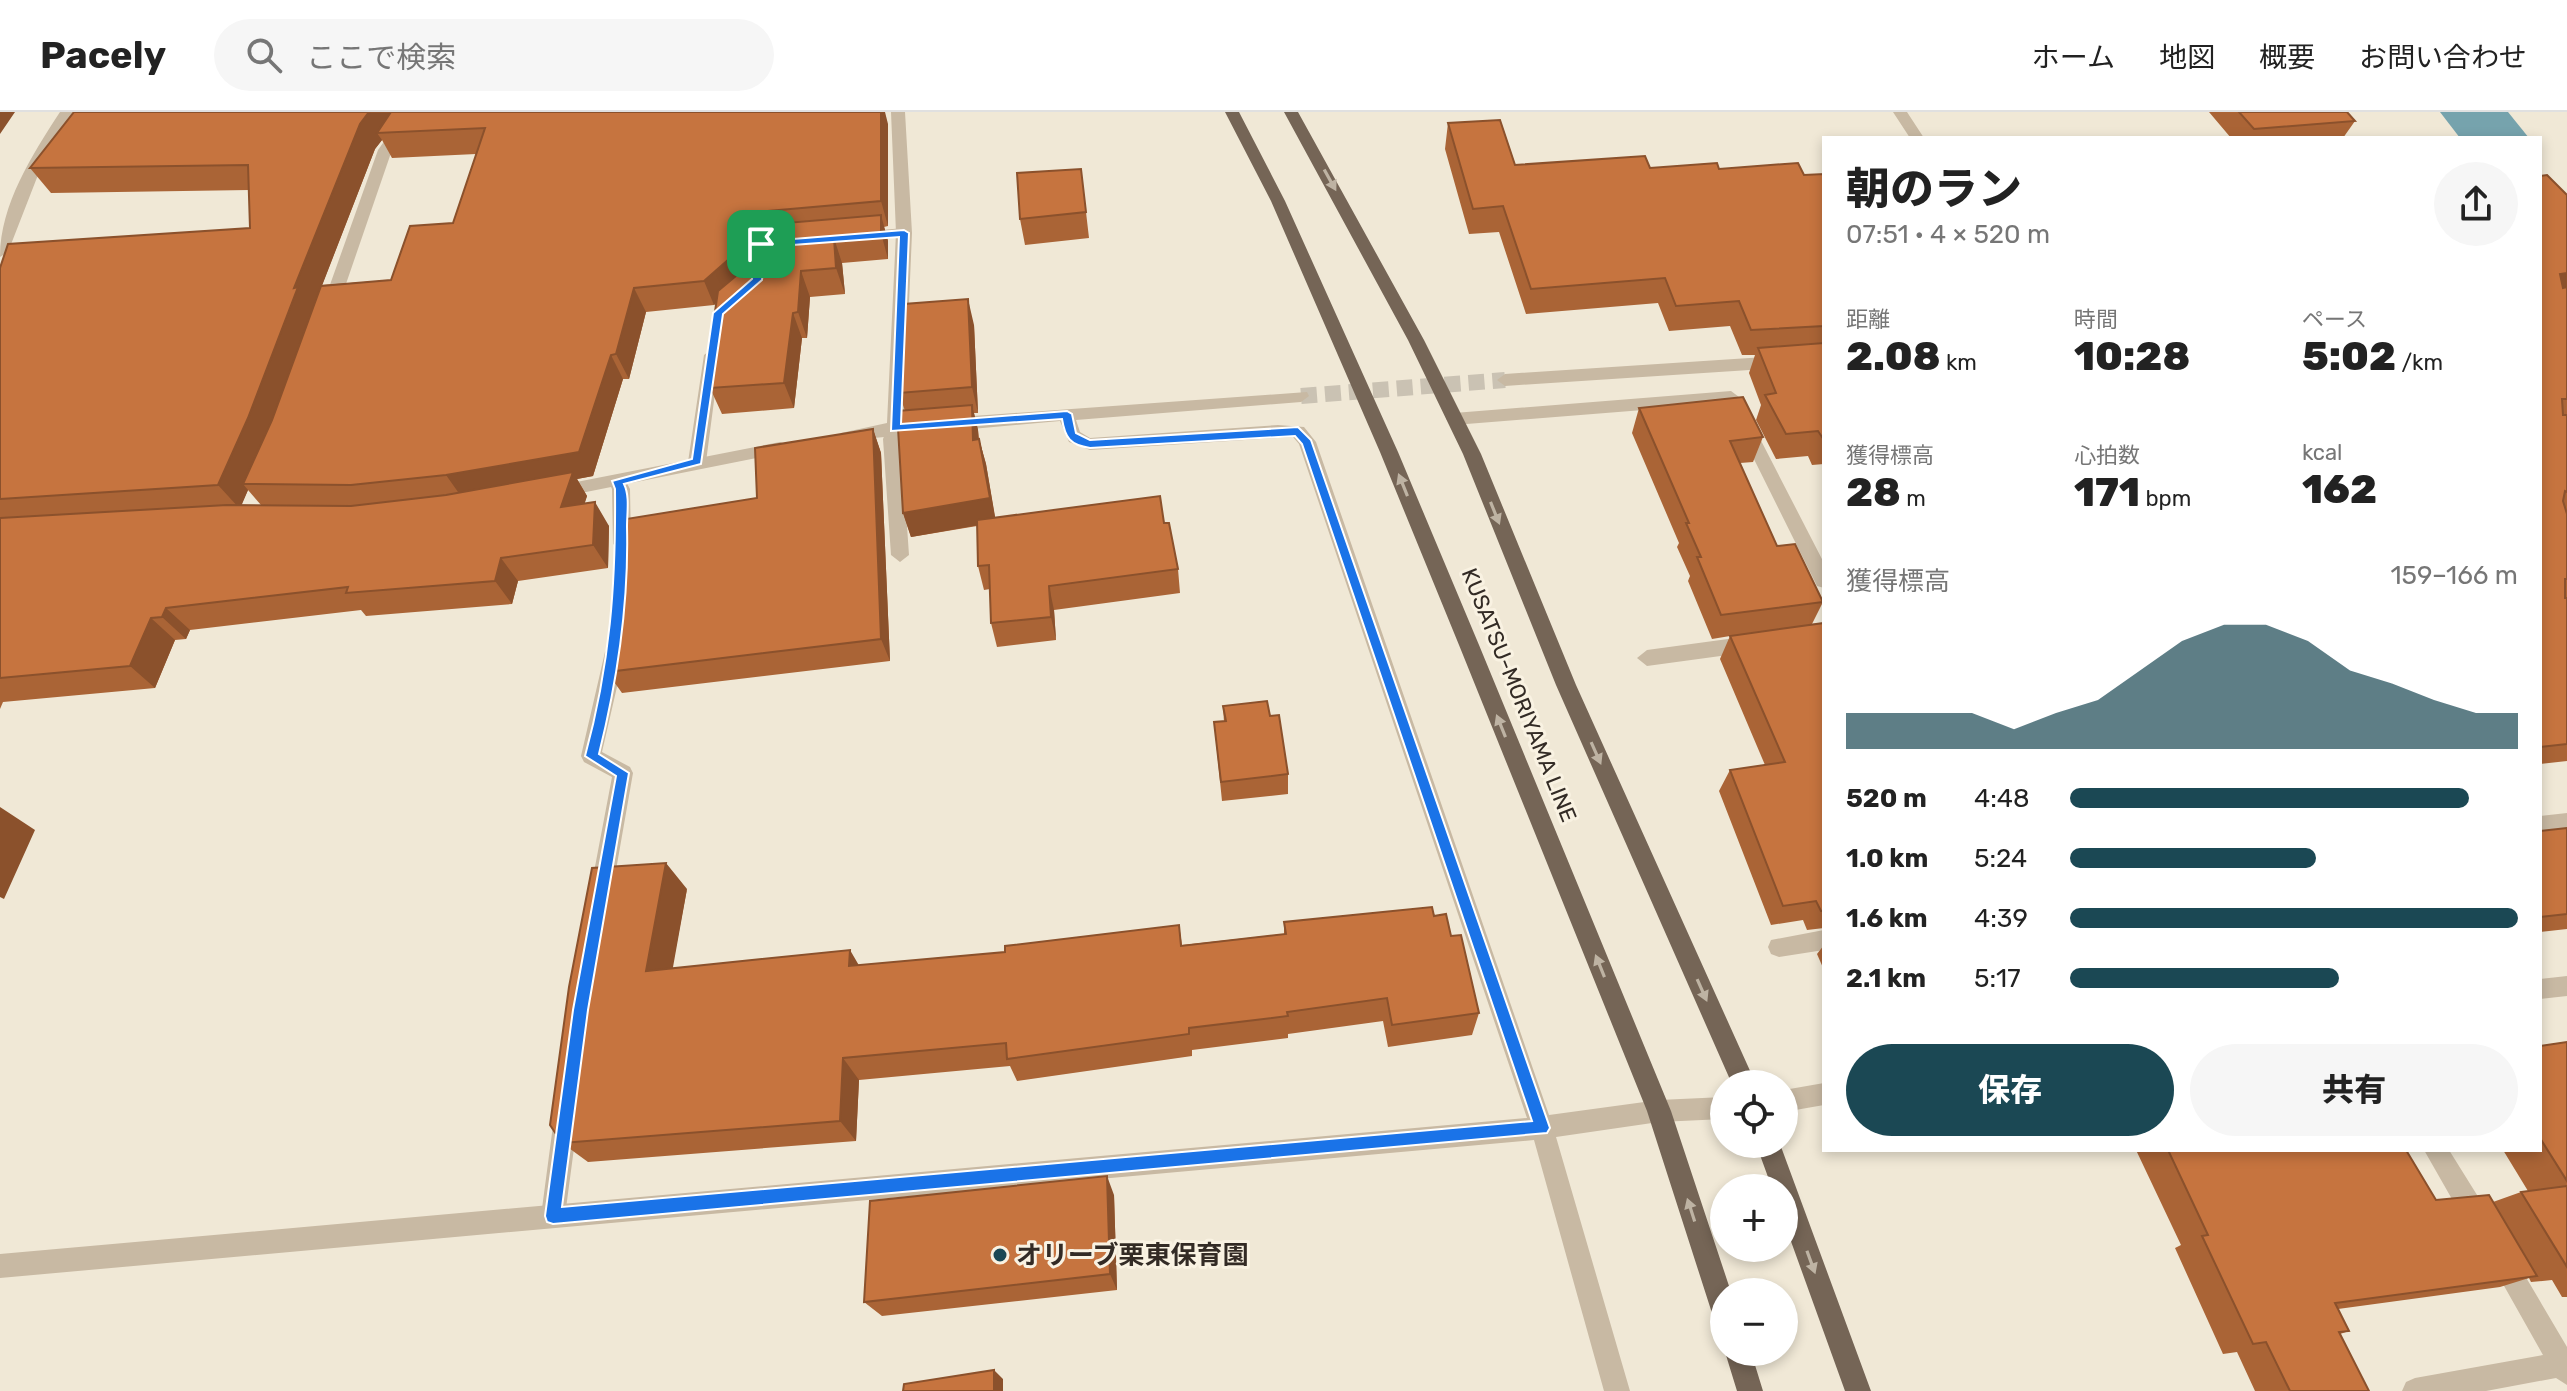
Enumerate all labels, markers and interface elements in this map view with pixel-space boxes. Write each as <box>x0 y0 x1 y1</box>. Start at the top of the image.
search box <box>214 19 774 91</box>
text: Pacely <box>40 32 166 78</box>
icon: search <box>242 33 286 77</box>
text: ここで検索 <box>306 40 456 76</box>
text: ホーム <box>2032 41 2115 74</box>
text: 地図 <box>2159 41 2215 74</box>
text: 概要 <box>2259 41 2315 74</box>
text: お問い合わせ <box>2359 41 2527 74</box>
button: share <box>2434 162 2518 246</box>
text: 朝のラン <box>1846 163 2022 215</box>
one-way arrow <box>1322 169 1336 191</box>
pin <box>727 210 795 278</box>
text: 07:51 · 4 × 520 m <box>1846 219 2050 250</box>
icon: arrive <box>739 222 783 266</box>
text: 距離 <box>1846 306 1890 333</box>
text: 時間 <box>2074 306 2118 333</box>
text: ペース <box>2302 306 2367 333</box>
text: 2.08 <box>1846 333 1941 380</box>
text: 10:28 <box>2074 333 2190 380</box>
text: 5:02 <box>2302 333 2396 380</box>
text: km <box>1941 349 1977 376</box>
text: /km <box>2396 349 2443 376</box>
text: kcal <box>2302 439 2342 466</box>
text: 獲得標高 <box>1846 442 1934 469</box>
text: 心拍数 <box>2074 442 2140 469</box>
text: 162 <box>2302 466 2377 513</box>
text: 28 <box>1846 469 1901 516</box>
text: 171 <box>2074 469 2140 516</box>
one-way arrow <box>1396 473 1409 497</box>
text: m <box>1901 485 1926 512</box>
text: bpm <box>2140 485 2191 512</box>
one-way arrow <box>1489 501 1502 525</box>
text: 159–166 m <box>2390 560 2518 591</box>
street label: KUSATSU-MORIYAMA LINE <box>1456 564 1582 826</box>
text: 獲得標高 <box>1846 566 1950 597</box>
one-way arrow <box>1495 714 1508 738</box>
one-way arrow <box>1589 741 1602 764</box>
text: 520 m <box>1846 783 1927 814</box>
text: 4:48 <box>1974 783 2029 814</box>
text: 1.0 km <box>1846 843 1928 874</box>
text: 5:24 <box>1974 843 2027 874</box>
text: 1.6 km <box>1846 903 1928 934</box>
text: 4:39 <box>1974 903 2028 934</box>
one-way arrow <box>1593 954 1606 978</box>
text: 2.1 km <box>1846 963 1926 994</box>
text: 5:17 <box>1974 963 2021 994</box>
one-way arrow <box>1695 978 1708 1002</box>
button: 保存 <box>1846 1044 2174 1136</box>
button: 共有 <box>2190 1044 2518 1136</box>
map controls <box>1710 1070 1798 1366</box>
button: locate <box>1710 1070 1798 1158</box>
button: + <box>1710 1174 1798 1262</box>
one-way arrow <box>1684 1197 1697 1221</box>
place label: オリーブ栗東保育園 <box>1016 1240 1248 1271</box>
marker: オリーブ栗東保育園 <box>991 1246 1009 1264</box>
one-way arrow <box>1805 1250 1818 1274</box>
button: − <box>1710 1278 1798 1366</box>

